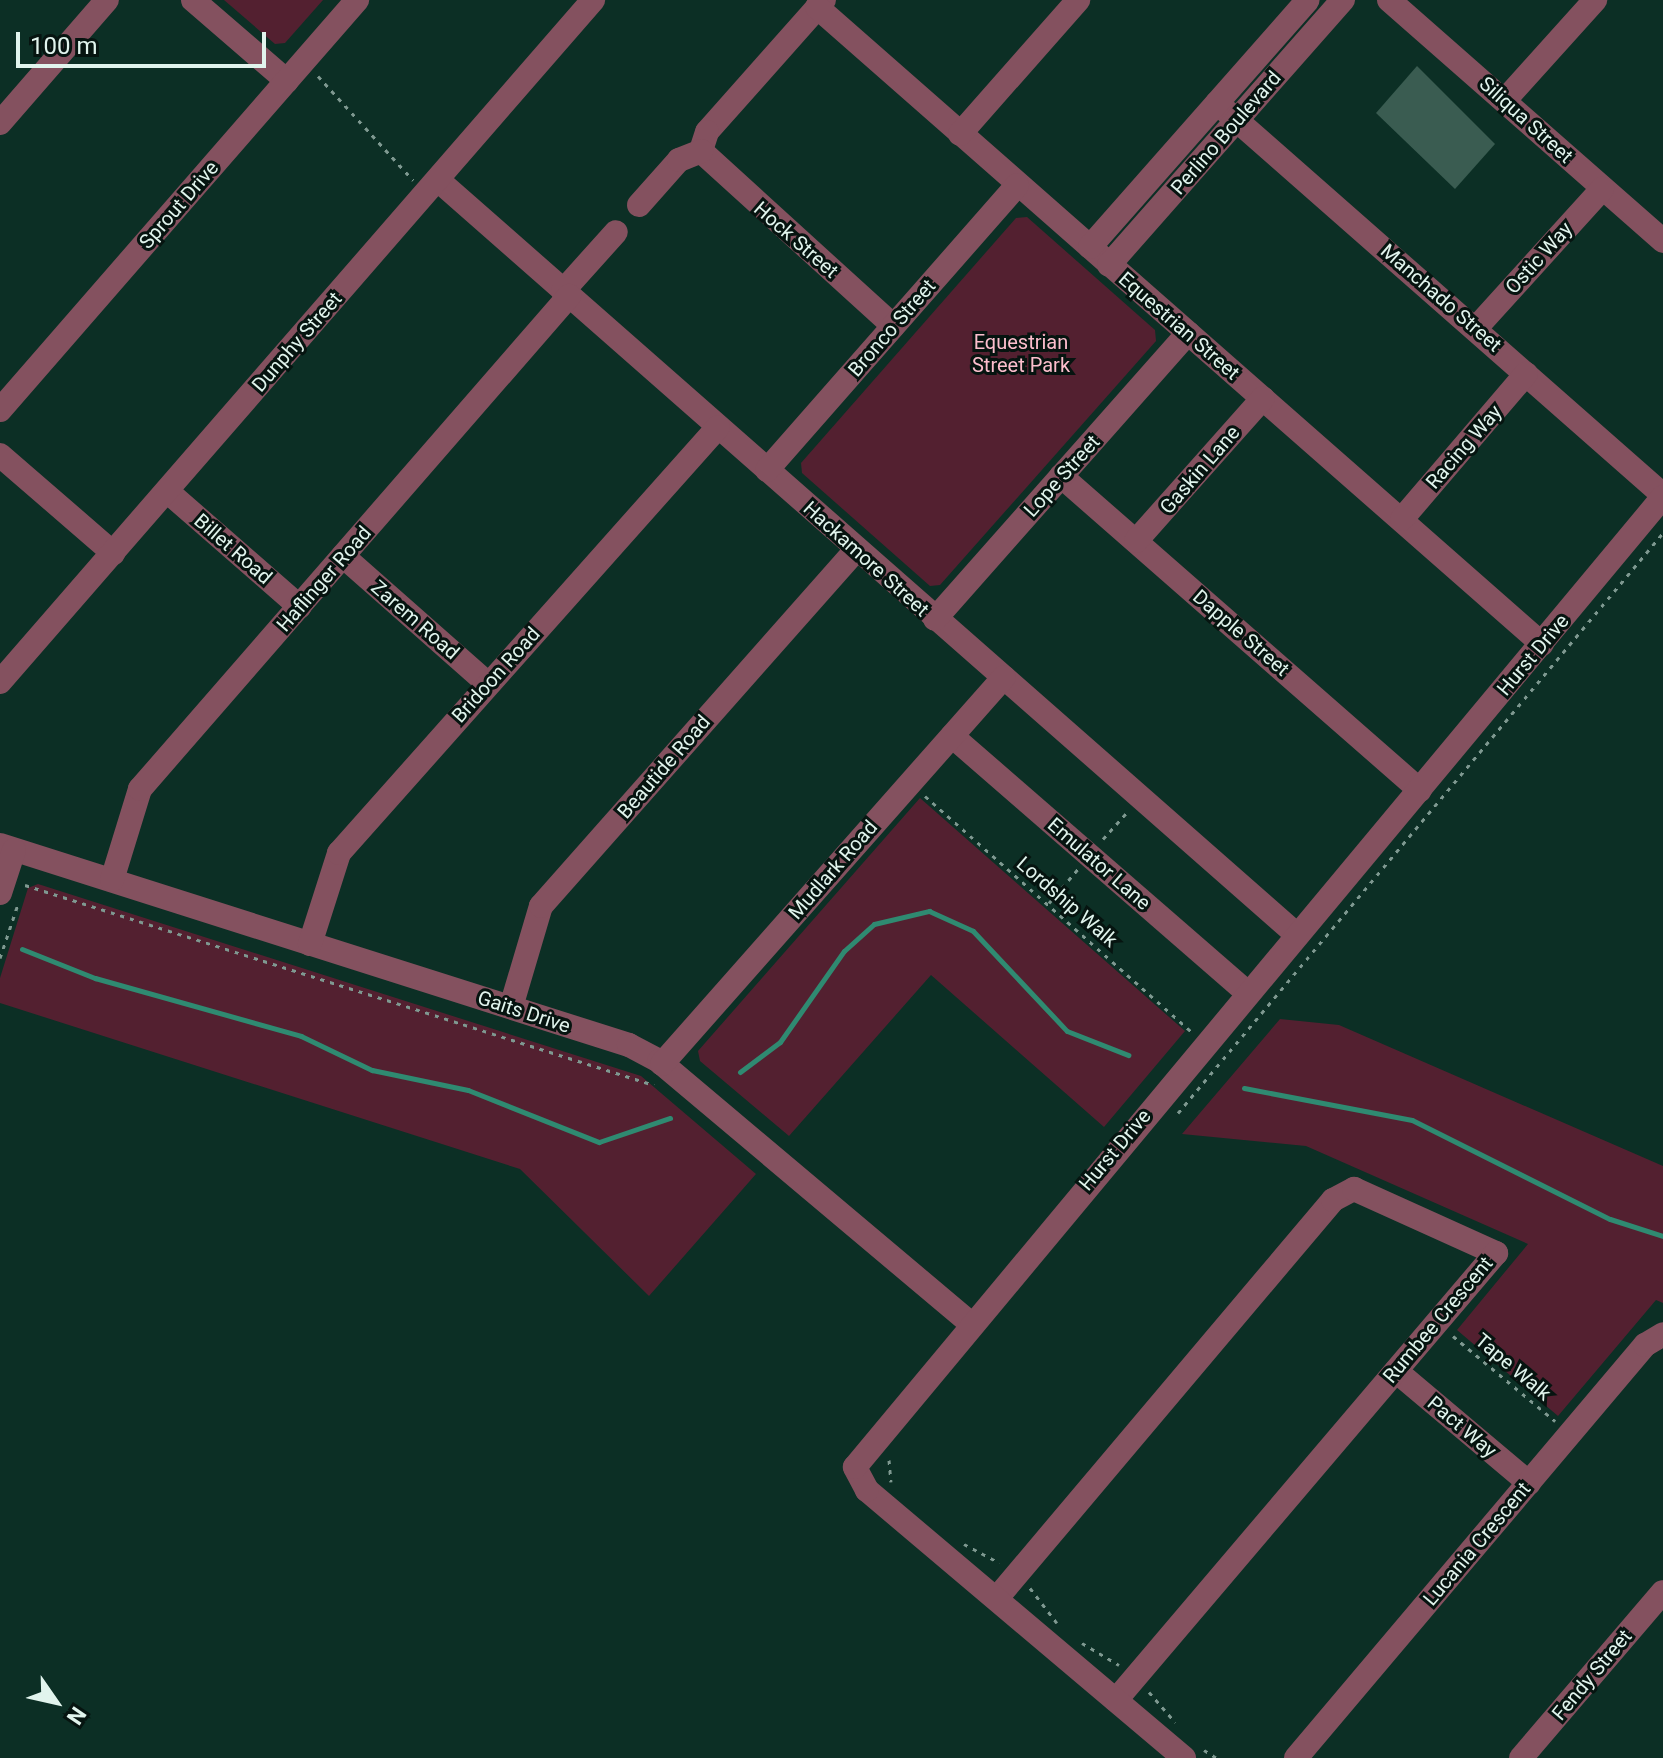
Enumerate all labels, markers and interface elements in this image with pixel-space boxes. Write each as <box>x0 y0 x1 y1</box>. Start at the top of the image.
scale bar <box>20 16 270 66</box>
text: 100 m <box>30 32 97 60</box>
street label: Perlino Boulevard <box>1166 66 1286 200</box>
street label: Siliqua Street <box>1474 72 1578 168</box>
street label: Sprout Drive <box>134 156 224 254</box>
street label: Hock Street <box>749 197 843 283</box>
street label: Ostic Way <box>1500 217 1578 299</box>
street label: Manchado Street <box>1376 239 1506 357</box>
street label: Equestrian Street <box>1114 267 1244 385</box>
street label: Bronco Street <box>843 274 941 382</box>
street label: Dunphy Street <box>247 287 347 397</box>
park label: Equestrian Street Park <box>972 330 1070 377</box>
street label: Racing Way <box>1421 400 1507 494</box>
street label: Gaskin Lane <box>1155 421 1245 519</box>
street label: Lope Street <box>1019 430 1105 522</box>
street label: Hackamore Street <box>798 496 934 622</box>
street label: Billet Road <box>189 509 277 589</box>
street label: Haflinger Road <box>272 521 376 637</box>
street label: Zarem Road <box>366 575 464 665</box>
street label: Dapple Street <box>1188 585 1294 681</box>
street label: Hurst Drive <box>1492 609 1574 701</box>
street label: Bridoon Road <box>447 622 545 728</box>
street label: Beautide Road <box>613 710 715 824</box>
street label: Emulator Lane <box>1043 813 1155 915</box>
street label: Mudlark Road <box>784 816 882 924</box>
street label: Lordship Walk <box>1012 852 1122 952</box>
street label: Gaits Drive <box>475 986 573 1038</box>
street label: Hurst Drive <box>1074 1104 1156 1196</box>
street label: Rumbee Crescent <box>1378 1252 1498 1388</box>
street label: Tape Walk <box>1470 1328 1556 1406</box>
street label: Pact Way <box>1423 1391 1501 1463</box>
street label: Lucania Crescent <box>1418 1477 1536 1611</box>
street label: Fendy Street <box>1547 1625 1637 1725</box>
north arrow <box>16 1662 96 1742</box>
text: N <box>62 1702 91 1729</box>

